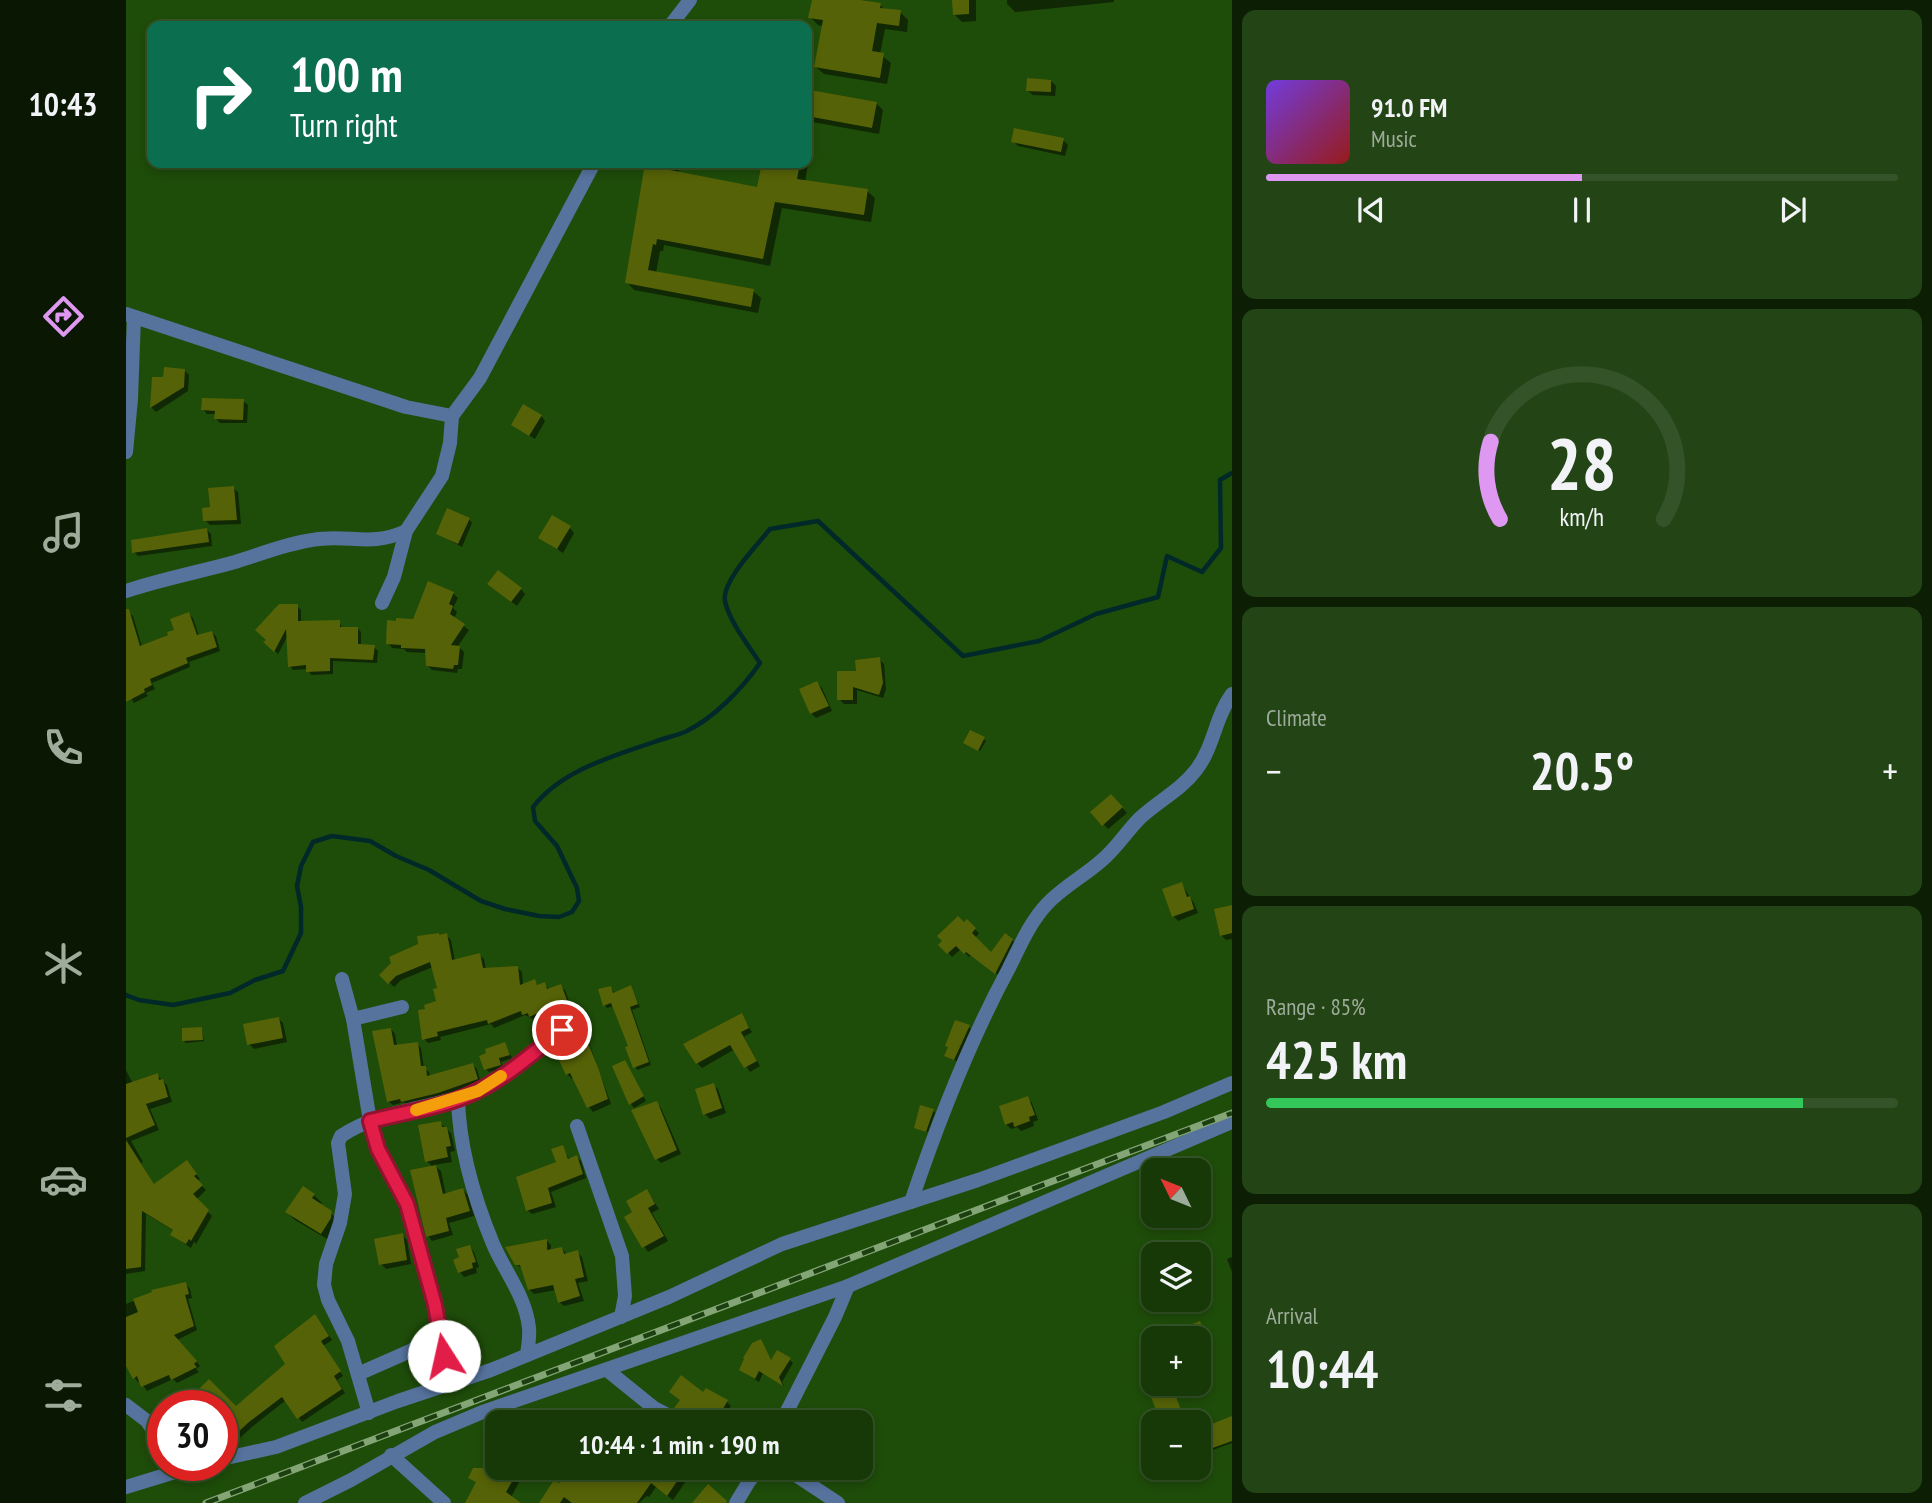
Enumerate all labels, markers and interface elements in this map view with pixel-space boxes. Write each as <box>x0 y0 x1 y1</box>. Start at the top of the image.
text: 100 m <box>290 42 403 106</box>
icon: right <box>175 49 266 140</box>
text: 10:43 <box>28 83 98 125</box>
text: 91.0 FM <box>1371 91 1447 124</box>
text: Turn right <box>290 104 398 146</box>
text: Music <box>1371 124 1417 153</box>
icon: previous <box>1352 191 1390 229</box>
icon: pause <box>1563 191 1601 229</box>
icon: next <box>1774 191 1812 229</box>
icon: directions <box>39 292 88 341</box>
text: 28 <box>1547 415 1617 509</box>
text: km/h <box>1560 501 1604 533</box>
icon: music <box>39 508 88 557</box>
text: Climate <box>1266 703 1327 732</box>
icon: phone <box>39 723 88 772</box>
text: 20.5° <box>1530 737 1634 804</box>
text: − <box>1266 746 1282 795</box>
text: + <box>1882 746 1898 795</box>
icon: climate <box>39 939 88 988</box>
text: Range · 85% <box>1266 992 1366 1021</box>
pin <box>532 1000 592 1060</box>
icon: arrive <box>543 1011 581 1049</box>
text: 425 km <box>1266 1026 1407 1093</box>
icon: car <box>39 1155 88 1204</box>
north arrow <box>1141 1158 1211 1228</box>
map controls <box>1141 1158 1211 1480</box>
button: layers <box>1141 1242 1211 1312</box>
text: Arrival <box>1266 1301 1318 1330</box>
position arrow <box>407 1319 481 1393</box>
button: + <box>1141 1326 1211 1396</box>
text: 10:44 <box>1266 1335 1378 1402</box>
icon: filters <box>39 1371 88 1420</box>
speed limit sign: 30 <box>147 1390 238 1481</box>
button: − <box>1141 1410 1211 1480</box>
text: 10:44 · 1 min · 190 m <box>579 1428 779 1461</box>

